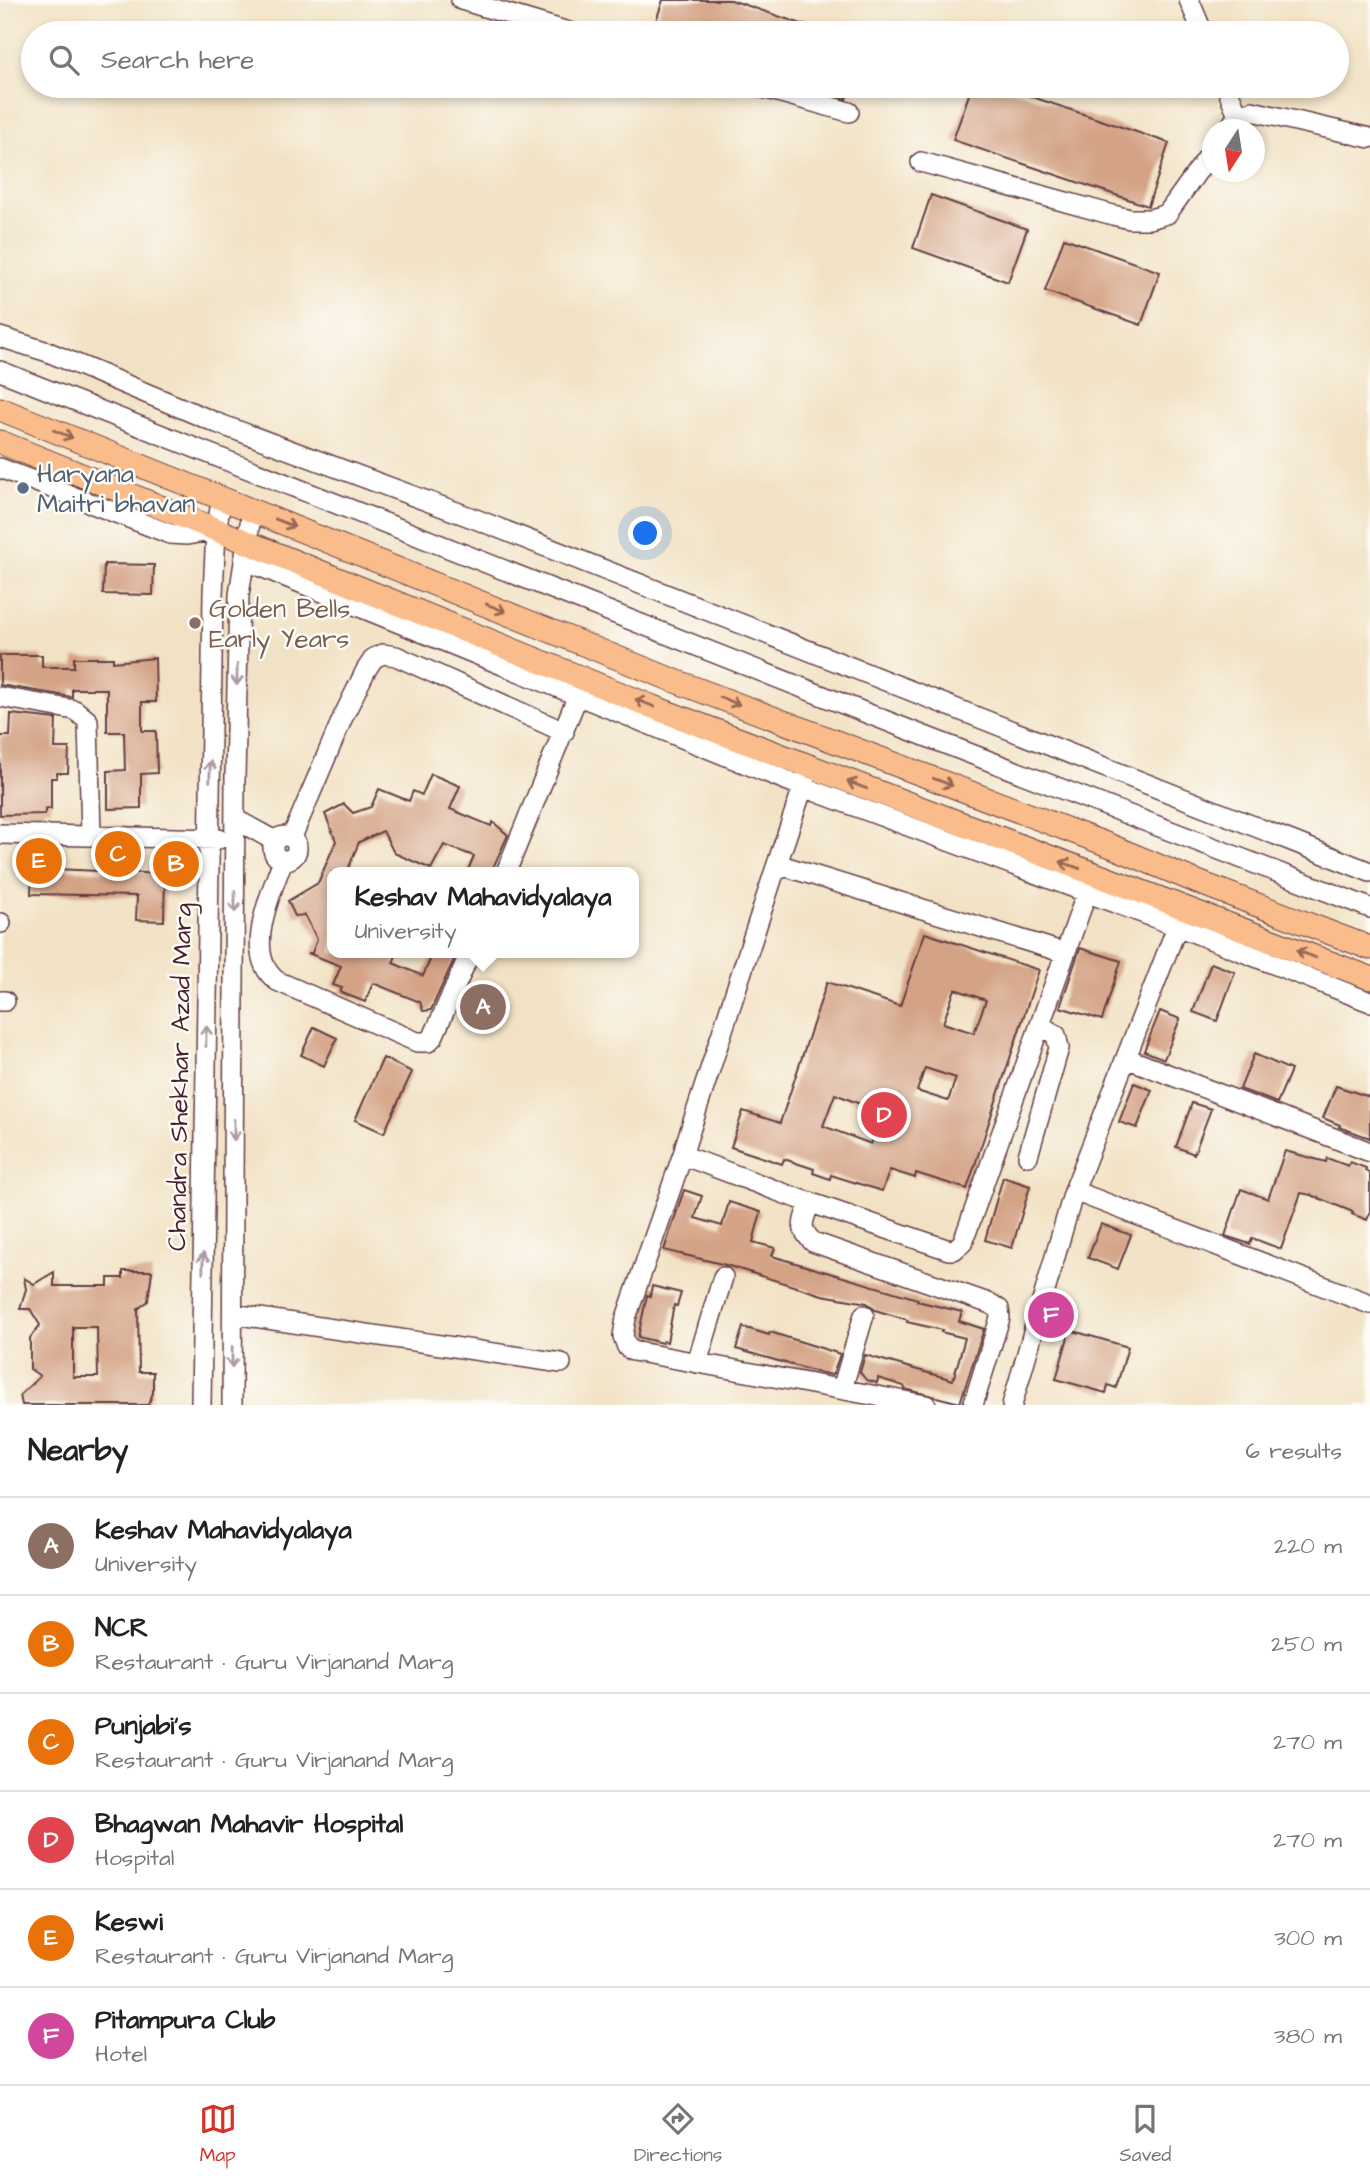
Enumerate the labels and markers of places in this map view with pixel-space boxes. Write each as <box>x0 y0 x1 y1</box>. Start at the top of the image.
place label: Haryana Maitri bhavan <box>37 456 195 522</box>
marker: Haryana Maitri bhavan <box>15 480 31 496</box>
place label: Golden Bells Early Years <box>209 591 350 659</box>
marker: Golden Bells Early Years <box>187 615 203 631</box>
pin: C <box>95 828 141 880</box>
pin: E <box>16 835 62 887</box>
pin: B <box>153 838 199 890</box>
pin: A <box>460 981 506 1033</box>
pin: D <box>861 1089 907 1141</box>
pin: F <box>1028 1289 1074 1341</box>

